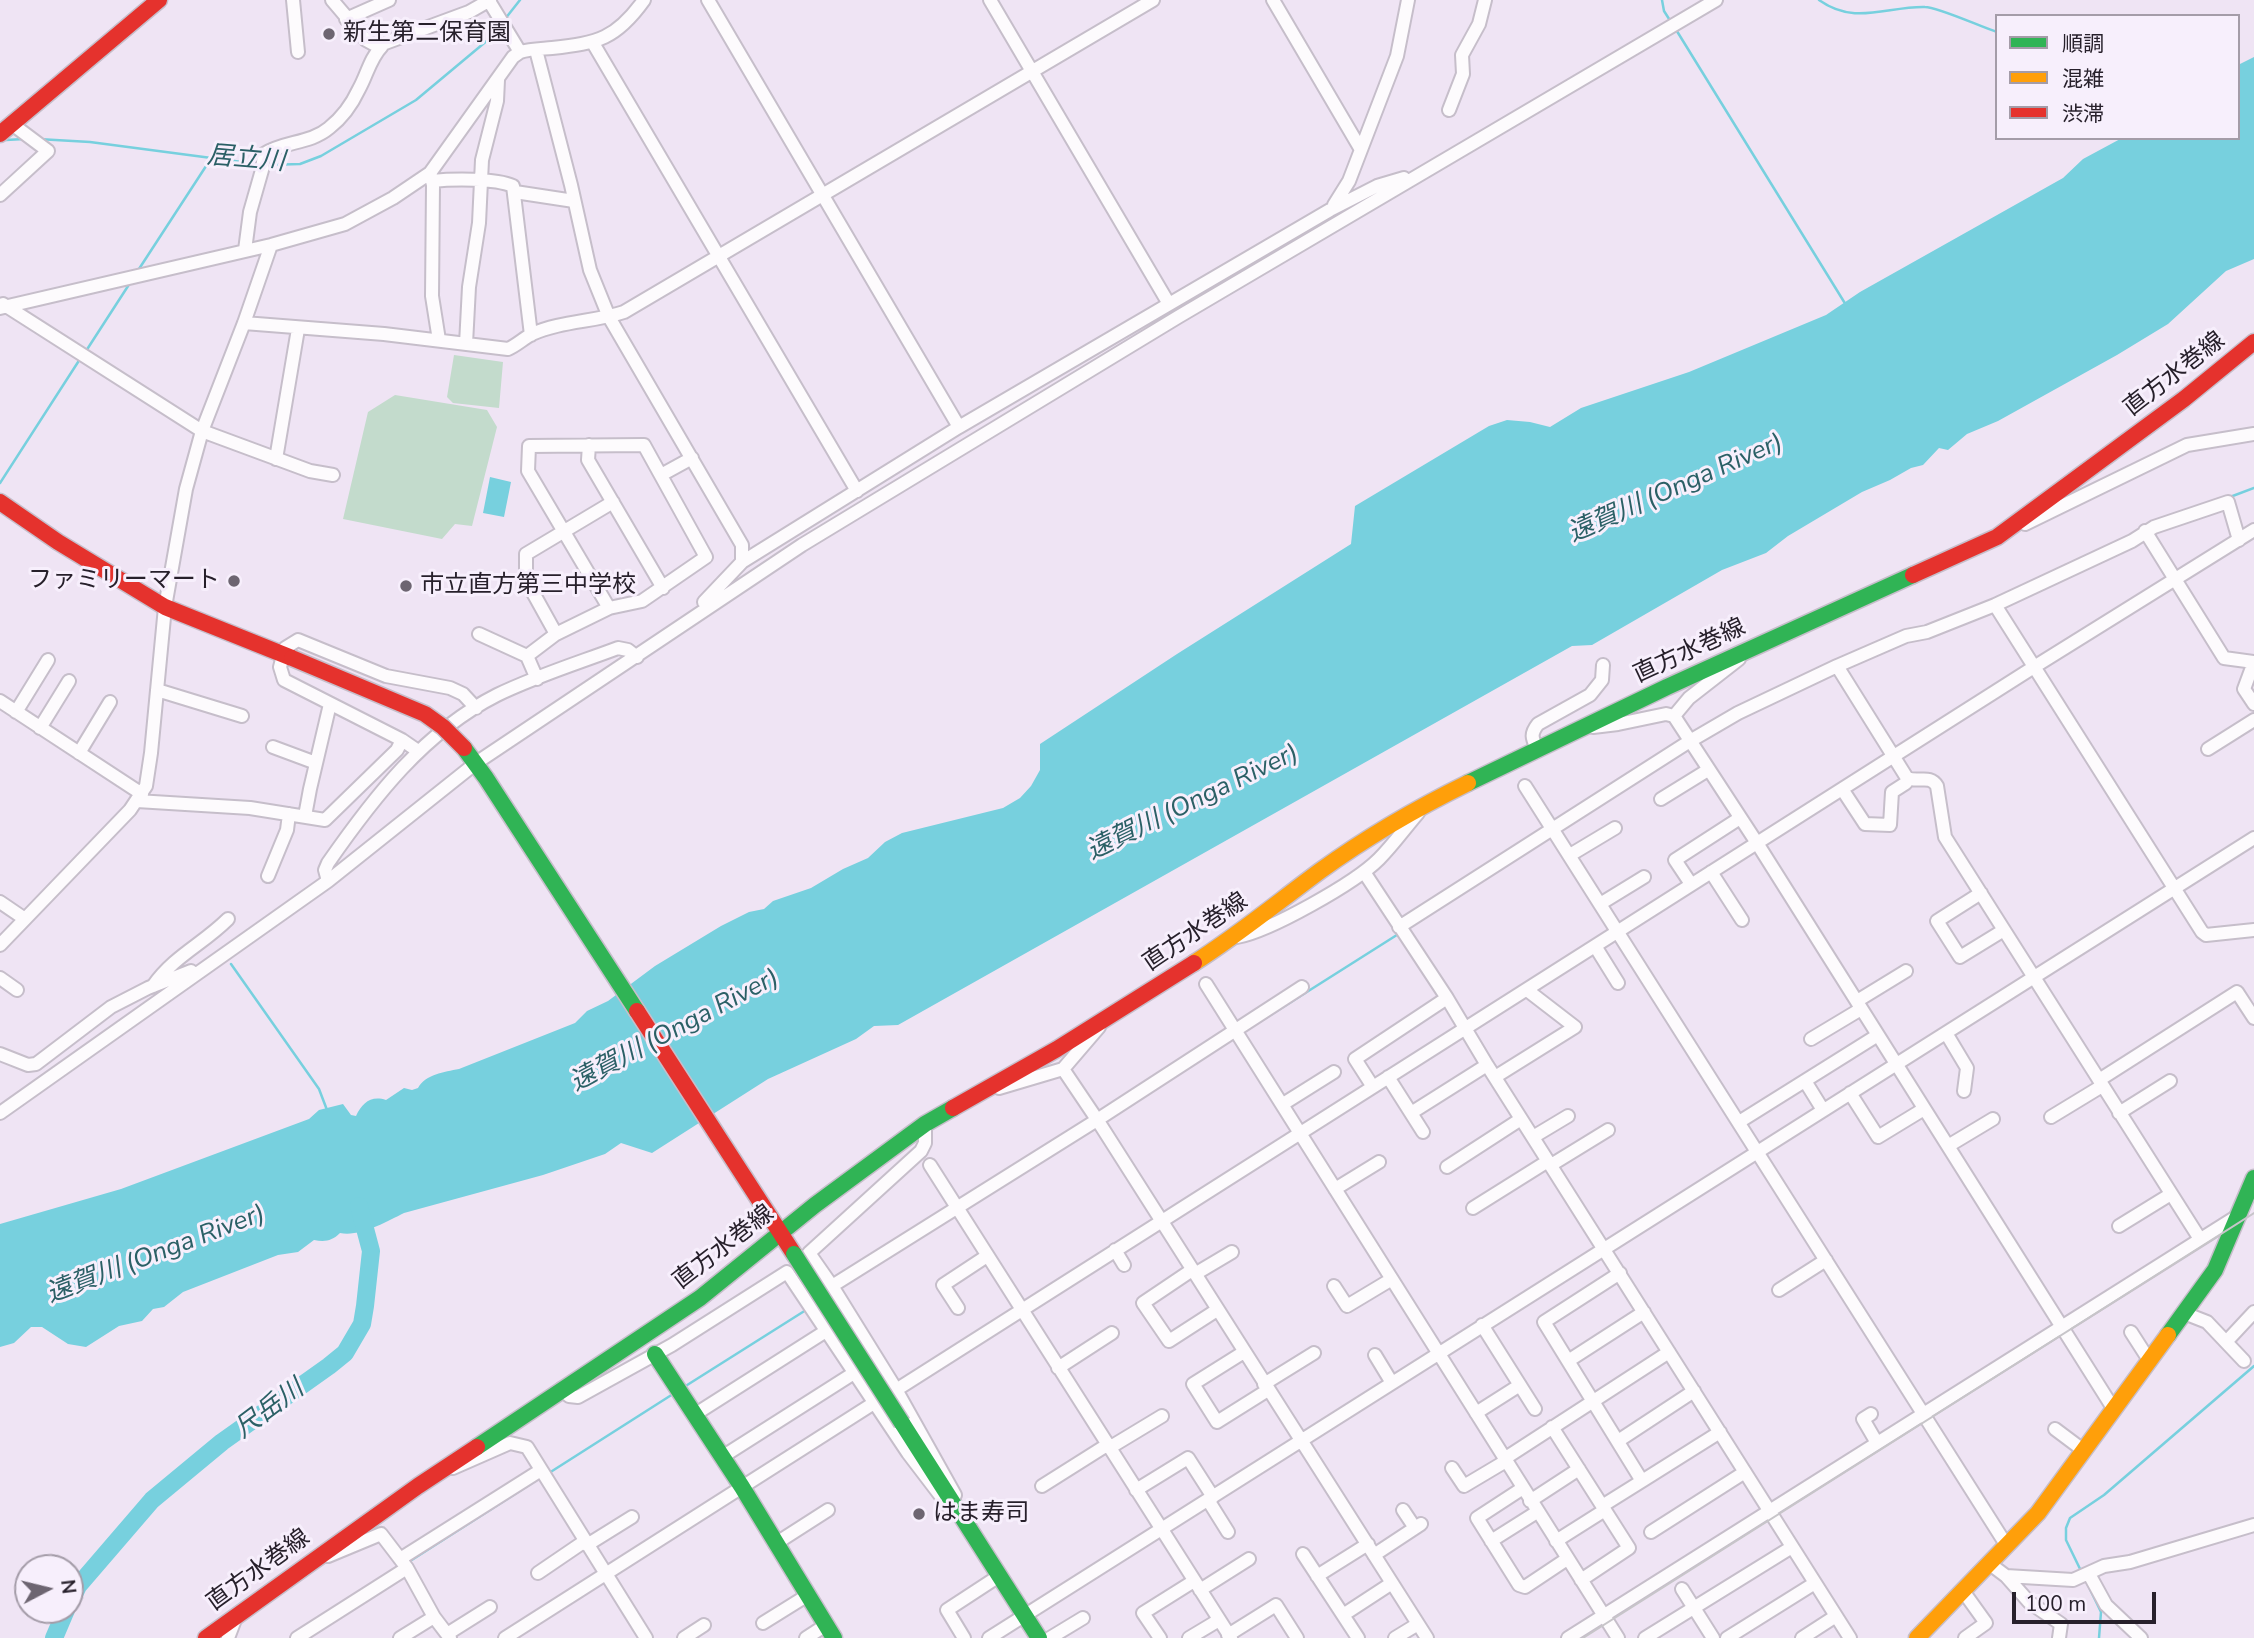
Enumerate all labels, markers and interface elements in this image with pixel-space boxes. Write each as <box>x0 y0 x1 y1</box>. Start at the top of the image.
legend <box>1995 14 2240 140</box>
place label: 新生第二保育園 <box>343 20 511 48</box>
marker: 新生第二保育園 <box>321 26 337 42</box>
text: 順調 <box>2062 30 2104 58</box>
text: 混雑 <box>2062 65 2104 93</box>
text: 渋滞 <box>2062 100 2104 128</box>
water label: 居立川 <box>206 141 286 179</box>
street label: 直方水巻線 <box>2119 327 2231 423</box>
water label: 遠賀川 (Onga River) <box>1564 428 1788 550</box>
place label: ファミリーマート <box>28 567 220 595</box>
place label: 市立直方第三中学校 <box>420 572 636 600</box>
marker: ファミリーマート <box>226 573 242 589</box>
marker: 市立直方第三中学校 <box>398 578 414 594</box>
street label: 直方水巻線 <box>1630 614 1750 690</box>
water label: 遠賀川 (Onga River) <box>1082 738 1304 868</box>
street label: 直方水巻線 <box>1138 888 1254 978</box>
water label: 遠賀川 (Onga River) <box>565 963 785 1099</box>
water label: 遠賀川 (Onga River) <box>42 1199 270 1311</box>
street label: 直方水巻線 <box>668 1200 780 1296</box>
water label: 尺岳川 <box>229 1374 311 1446</box>
place label: はま寿司 <box>933 1500 1029 1528</box>
marker: はま寿司 <box>911 1506 927 1522</box>
street label: 直方水巻線 <box>202 1524 316 1618</box>
north arrow <box>14 1554 84 1624</box>
text: N <box>54 1578 82 1595</box>
scale bar <box>2016 1578 2160 1622</box>
text: 100 m <box>2025 1590 2086 1618</box>

